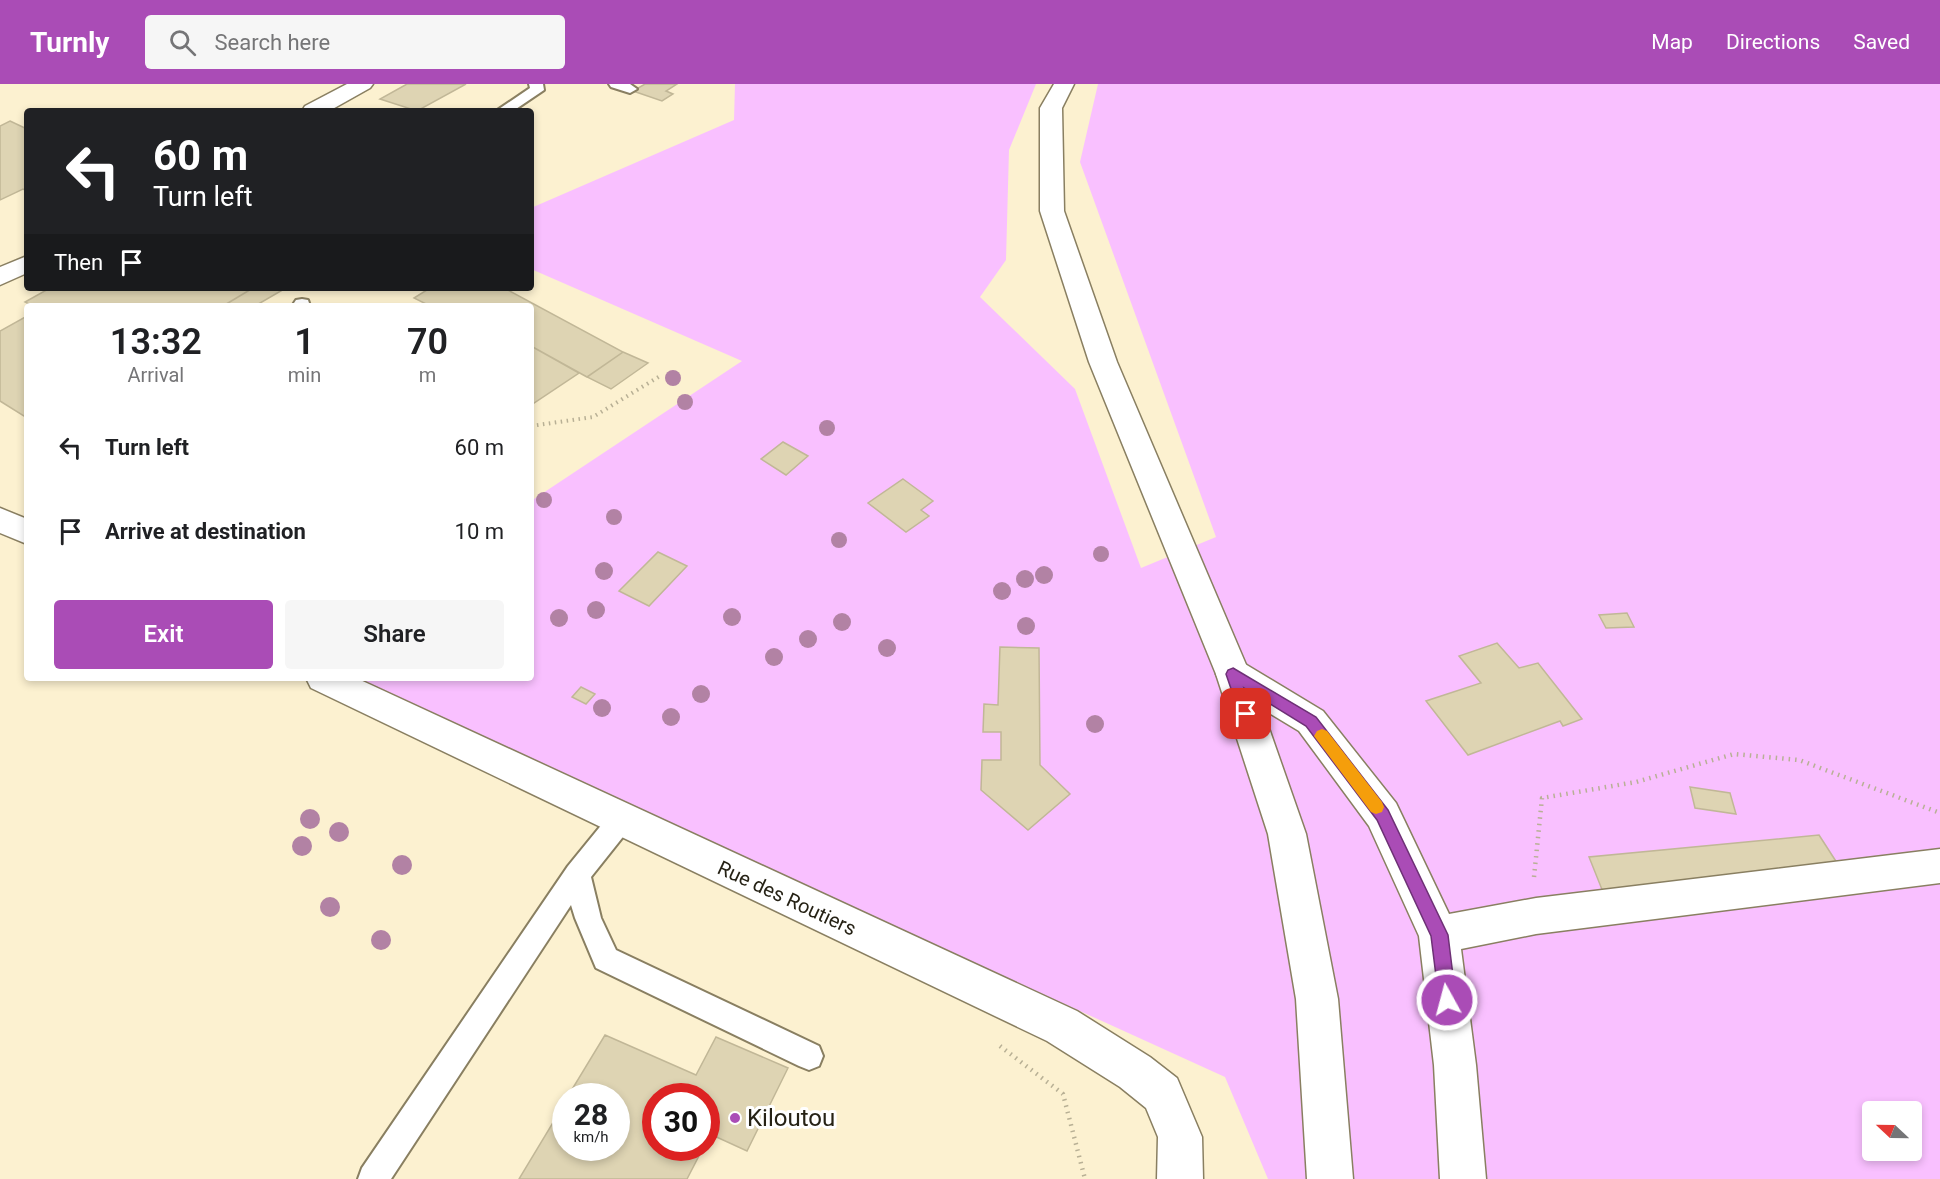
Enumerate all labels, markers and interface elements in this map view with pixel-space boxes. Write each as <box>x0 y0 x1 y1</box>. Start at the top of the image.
search box <box>145 15 565 69</box>
text: Turnly <box>30 26 109 59</box>
icon: search <box>166 26 199 59</box>
text: Search here <box>214 30 330 55</box>
text: Map <box>1651 30 1693 54</box>
text: Directions <box>1726 30 1820 54</box>
text: Saved <box>1853 30 1910 54</box>
text: 60 m <box>153 131 248 180</box>
icon: left <box>54 132 132 210</box>
text: Turn left <box>153 181 253 213</box>
icon: arrive <box>115 246 148 279</box>
text: Then <box>54 250 103 275</box>
text: 13:32 <box>110 321 202 363</box>
text: 1 <box>294 321 315 363</box>
text: 70 <box>407 321 448 363</box>
text: Arrival <box>127 363 184 387</box>
text: min <box>288 363 321 387</box>
text: m <box>419 363 436 387</box>
icon: left <box>54 431 87 464</box>
text: Turn left <box>105 435 189 460</box>
text: 60 m <box>455 435 504 460</box>
icon: arrive <box>54 515 87 548</box>
text: Arrive at destination <box>105 519 306 544</box>
text: 10 m <box>455 519 504 544</box>
button: Exit <box>54 600 273 669</box>
button: Share <box>285 600 504 669</box>
pin <box>1220 688 1271 739</box>
icon: arrive <box>1229 697 1262 730</box>
street label: Rue des Routiers <box>714 855 860 941</box>
position arrow <box>1415 968 1479 1032</box>
speed limit sign: 30 <box>642 1083 720 1161</box>
text: 28 <box>574 1097 608 1132</box>
north arrow <box>1862 1101 1922 1161</box>
map controls <box>1862 1101 1922 1161</box>
place label: Kiloutou <box>747 1104 835 1132</box>
marker: Kiloutou <box>728 1111 742 1125</box>
text: km/h <box>573 1128 609 1146</box>

